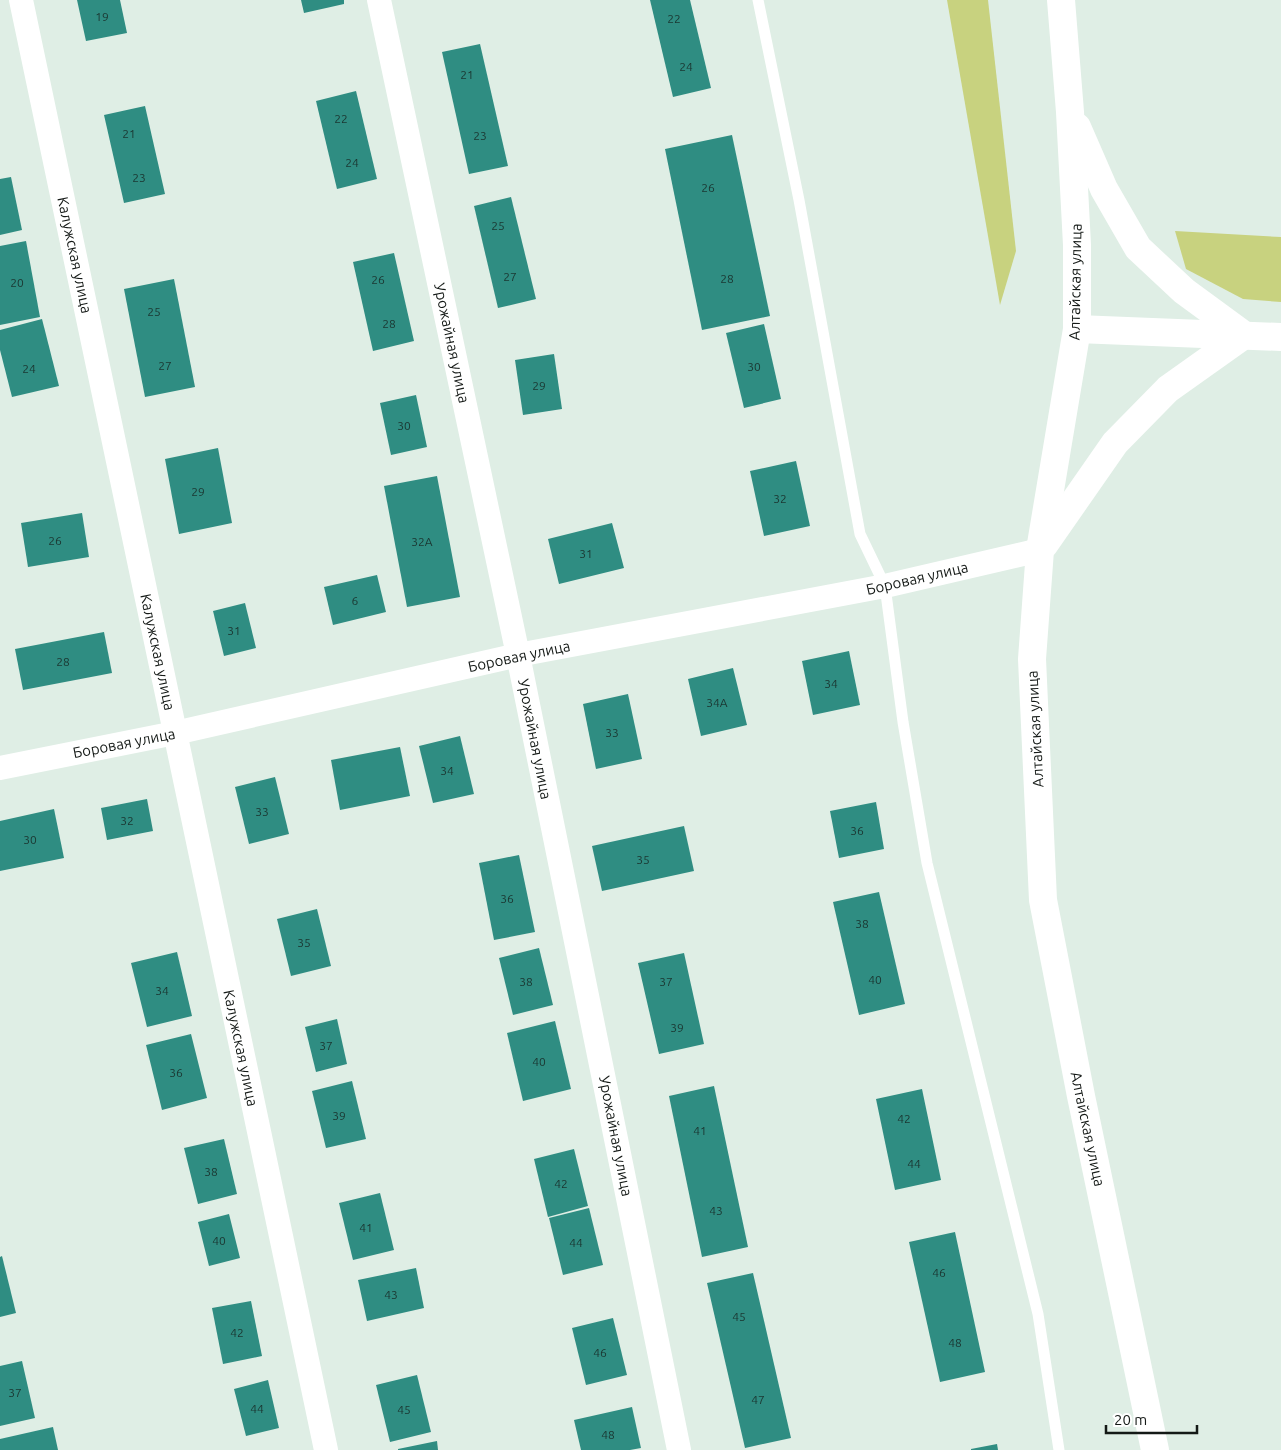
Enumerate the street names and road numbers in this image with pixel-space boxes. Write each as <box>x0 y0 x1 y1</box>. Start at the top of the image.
street label: Калужская улица <box>54 195 96 315</box>
street label: Алтайская улица <box>1065 223 1085 341</box>
street label: Урожайная улица <box>431 281 473 405</box>
street label: Боровая улица <box>864 558 970 598</box>
street label: Калужская улица <box>137 592 179 712</box>
street label: Боровая улица <box>466 637 572 675</box>
street label: Алтайская улица <box>1023 670 1047 788</box>
street label: Урожайная улица <box>515 677 555 801</box>
street label: Боровая улица <box>71 725 177 761</box>
street label: Калужская улица <box>220 988 262 1108</box>
street label: Алтайская улица <box>1068 1070 1108 1188</box>
street label: Урожайная улица <box>596 1074 636 1198</box>

